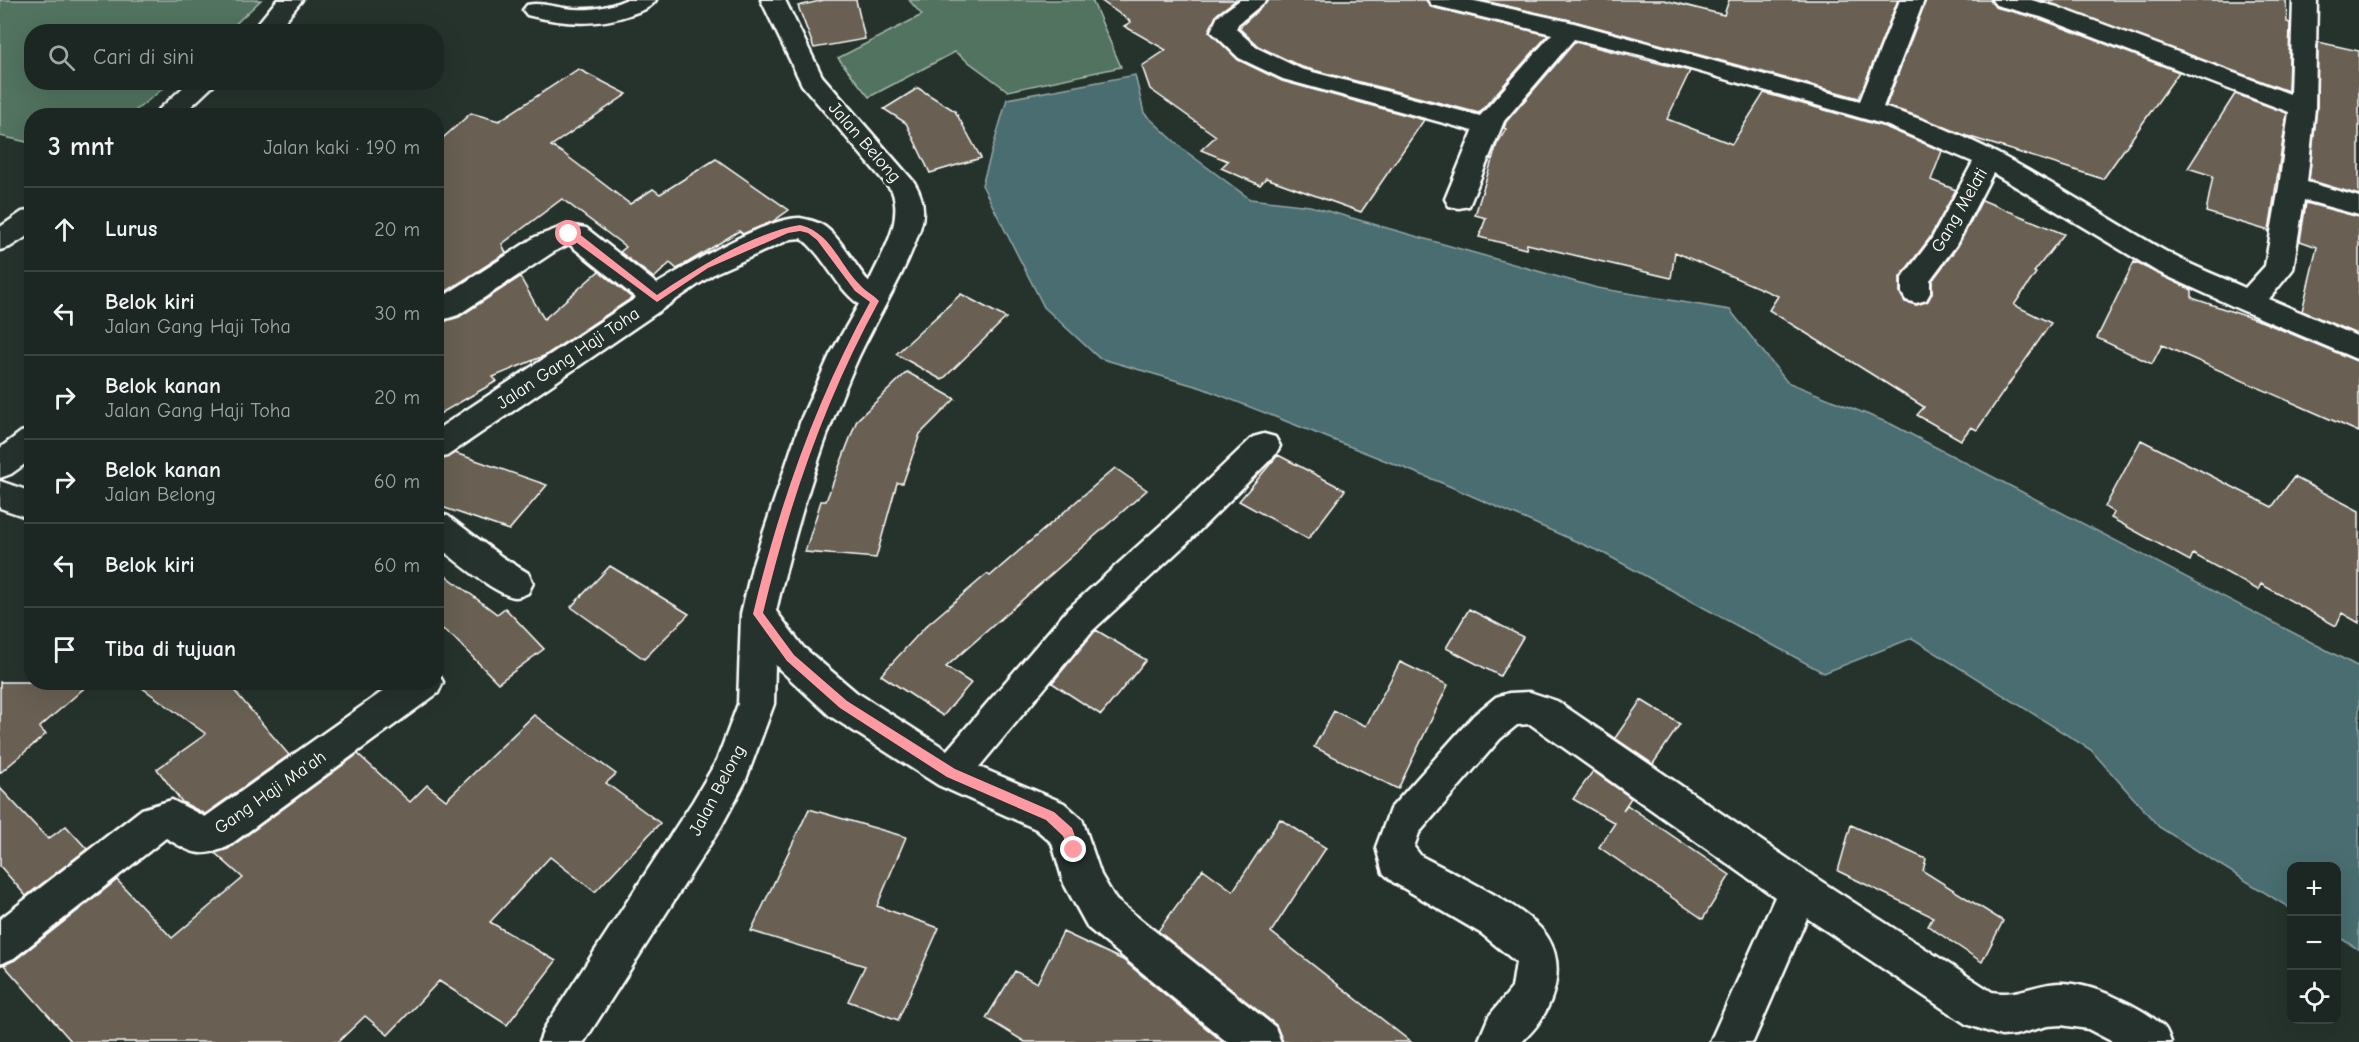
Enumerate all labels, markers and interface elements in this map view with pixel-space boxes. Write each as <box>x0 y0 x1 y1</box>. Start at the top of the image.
search box <box>24 24 444 90</box>
icon: search <box>45 41 78 74</box>
text: Cari di sini <box>93 44 194 70</box>
street label: Jalan Belong <box>824 98 905 187</box>
text: 3 mnt <box>48 132 113 162</box>
text: Jalan kaki · 190 m <box>263 136 420 159</box>
street label: Gang Melati <box>1927 164 1992 256</box>
icon: ahead <box>48 213 81 246</box>
text: Lurus <box>105 216 157 242</box>
text: 20 m <box>374 218 420 241</box>
route start <box>555 220 581 246</box>
text: Belok kiri <box>105 289 195 315</box>
icon: left <box>48 297 81 330</box>
text: 30 m <box>374 302 420 325</box>
street label: Jalan Gang Haji Toha <box>493 303 643 414</box>
text: Jalan Gang Haji Toha <box>105 315 291 338</box>
text: Belok kanan <box>105 373 221 399</box>
icon: right <box>48 381 81 414</box>
text: 20 m <box>374 386 420 409</box>
text: Jalan Gang Haji Toha <box>105 399 291 422</box>
text: Belok kanan <box>105 457 221 483</box>
icon: right <box>48 465 81 498</box>
text: 60 m <box>374 470 420 493</box>
text: Jalan Belong <box>105 483 216 506</box>
icon: left <box>48 549 81 582</box>
text: Belok kiri <box>105 552 195 578</box>
text: 60 m <box>374 554 420 577</box>
icon: arrive <box>48 633 81 666</box>
text: Tiba di tujuan <box>105 636 236 662</box>
street label: Jalan Belong <box>685 741 750 839</box>
street label: Gang Haji Ma'ah <box>211 746 330 839</box>
route end <box>1060 836 1086 862</box>
map controls <box>2287 862 2341 1024</box>
button: + <box>2287 862 2341 916</box>
button: − <box>2287 916 2341 970</box>
button: locate <box>2287 970 2341 1024</box>

